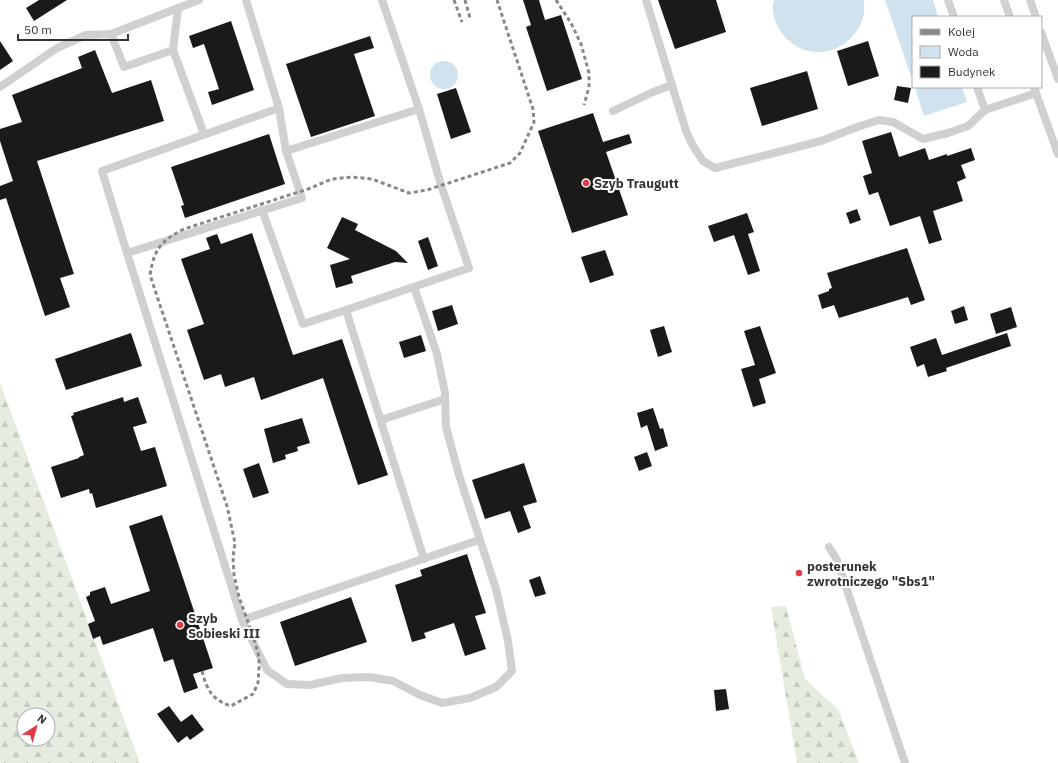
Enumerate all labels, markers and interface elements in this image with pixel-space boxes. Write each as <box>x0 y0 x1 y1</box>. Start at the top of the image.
scale bar <box>18 16 128 42</box>
legend <box>912 16 1042 88</box>
text: 50 m <box>24 22 52 37</box>
text: Kolej <box>948 24 975 39</box>
text: Woda <box>948 44 979 59</box>
text: Budynek <box>948 64 996 79</box>
place label: Szyb Traugutt <box>594 175 679 192</box>
marker: Szyb Traugutt <box>581 178 591 188</box>
place label: posterunek zwrotniczego "Sbs1" <box>807 558 935 590</box>
marker: posterunek zwrotniczego "Sbs1" <box>794 568 804 578</box>
place label: Szyb Sobieski III <box>188 610 260 642</box>
marker: Szyb Sobieski III <box>175 620 185 630</box>
north arrow <box>16 707 56 747</box>
text: N <box>35 711 49 727</box>

